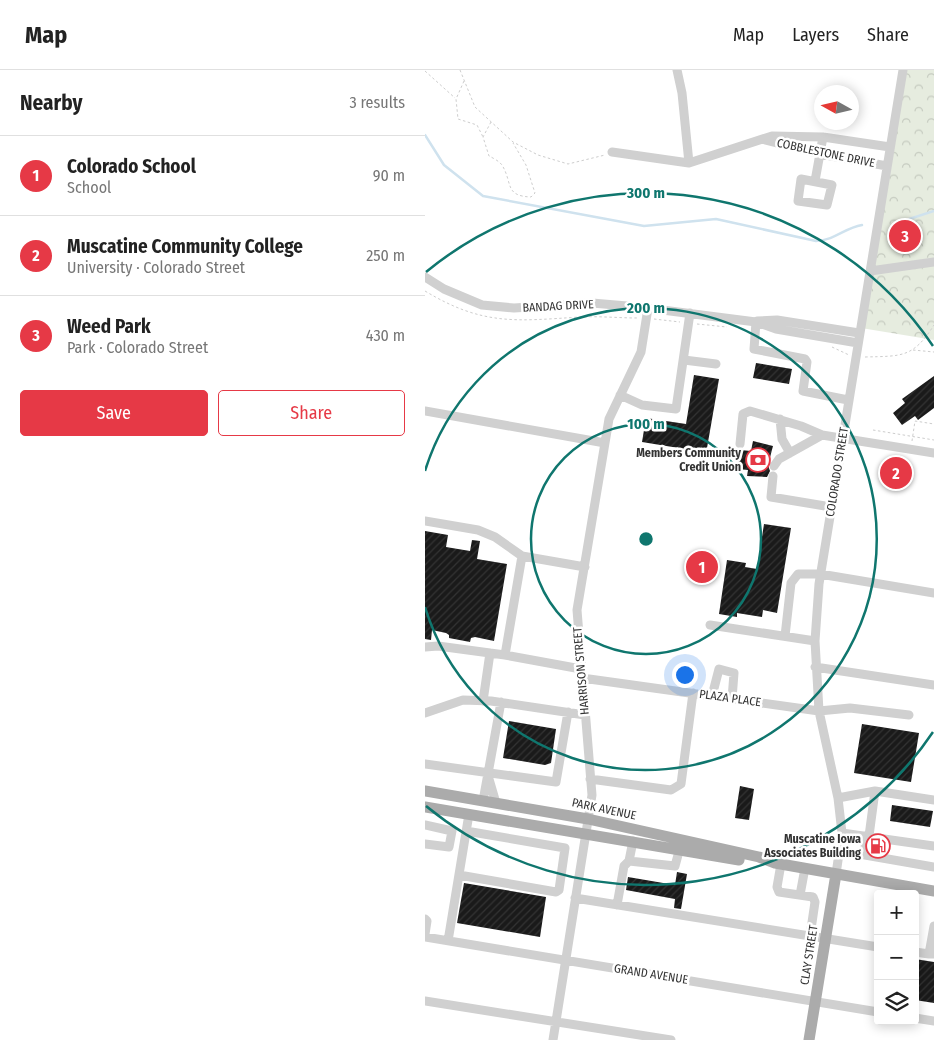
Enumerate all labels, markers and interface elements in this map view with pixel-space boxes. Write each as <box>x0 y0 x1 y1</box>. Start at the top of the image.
text: Map <box>25 21 67 49</box>
text: Map <box>733 24 764 46</box>
text: Layers <box>792 24 839 46</box>
text: Share <box>867 24 909 46</box>
north arrow <box>814 85 859 130</box>
text: Nearby <box>20 90 82 116</box>
text: 3 results <box>349 93 405 112</box>
street label: COBBLESTONE DRIVE <box>776 136 877 170</box>
text: Colorado School <box>67 155 196 178</box>
text: 1 <box>33 166 39 185</box>
text: 90 m <box>373 166 405 185</box>
text: School <box>67 178 111 197</box>
text: 300 m <box>626 184 665 202</box>
pin: 3 <box>889 217 921 255</box>
text: Muscatine Community College <box>67 235 303 258</box>
text: 2 <box>32 246 40 265</box>
text: 250 m <box>366 246 405 265</box>
text: University · Colorado Street <box>67 258 245 277</box>
street label: BANDAG DRIVE <box>522 297 594 315</box>
text: 200 m <box>626 299 665 317</box>
text: Weed Park <box>67 315 151 338</box>
text: 3 <box>32 326 40 345</box>
text: 430 m <box>366 326 405 345</box>
text: Park · Colorado Street <box>67 338 208 357</box>
button: Save <box>20 390 208 436</box>
button: Share <box>218 390 405 436</box>
text: 100 m <box>627 415 665 433</box>
street label: COLORADO STREET <box>823 426 851 518</box>
place label: Members Community Credit Union <box>636 446 741 474</box>
bank icon: Members Community Credit Union <box>745 447 771 473</box>
pin: 2 <box>880 454 912 492</box>
centre of rings <box>637 530 655 548</box>
pin: 1 <box>686 548 718 586</box>
street label: HARRISON STREET <box>570 626 592 715</box>
your location <box>672 662 698 688</box>
street label: PLAZA PLACE <box>698 687 762 709</box>
street label: PARK AVENUE <box>571 795 638 823</box>
place label: Muscatine Iowa Associates Building <box>763 832 861 860</box>
fuel station icon: Muscatine Iowa Associates Building <box>865 833 891 859</box>
map controls <box>874 890 919 1025</box>
button: + <box>874 890 919 935</box>
street label: CLAY STREET <box>797 924 821 986</box>
button: − <box>874 935 919 980</box>
street label: GRAND AVENUE <box>613 961 689 987</box>
button: layers <box>874 980 919 1025</box>

